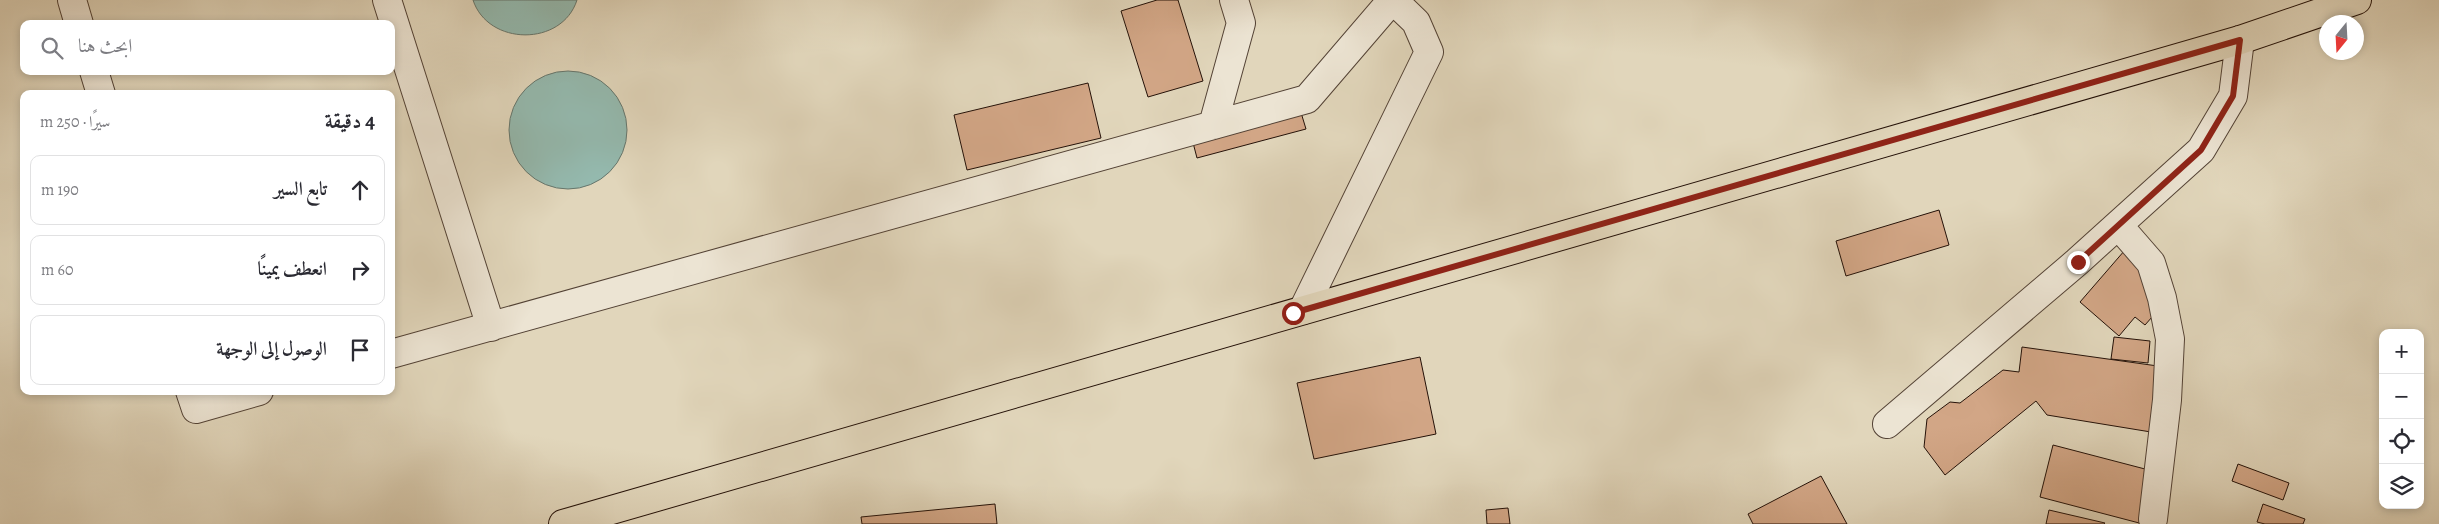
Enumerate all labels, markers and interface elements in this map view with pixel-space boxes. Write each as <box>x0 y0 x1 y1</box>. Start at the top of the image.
north arrow <box>2319 15 2364 60</box>
search box <box>20 20 395 75</box>
text: ابحث هنا <box>78 33 132 59</box>
icon: search <box>38 34 66 62</box>
text: 4 دقيقة <box>325 107 375 135</box>
text: سيرًا · 250 m <box>40 111 110 133</box>
text: تابع السير <box>274 176 327 202</box>
icon: ahead <box>346 176 374 204</box>
text: 190 m <box>41 179 79 201</box>
route end <box>2067 251 2090 274</box>
text: انعطف يمينًا <box>257 256 327 282</box>
icon: right <box>346 256 374 284</box>
text: 60 m <box>41 259 73 281</box>
route start <box>1282 302 1305 325</box>
map controls <box>2379 329 2424 509</box>
button: + <box>2379 329 2424 374</box>
text: الوصول إلى الوجهة <box>216 336 327 362</box>
icon: arrive <box>346 336 374 364</box>
button: − <box>2379 374 2424 419</box>
button: locate <box>2379 419 2424 464</box>
button: layers <box>2379 464 2424 509</box>

